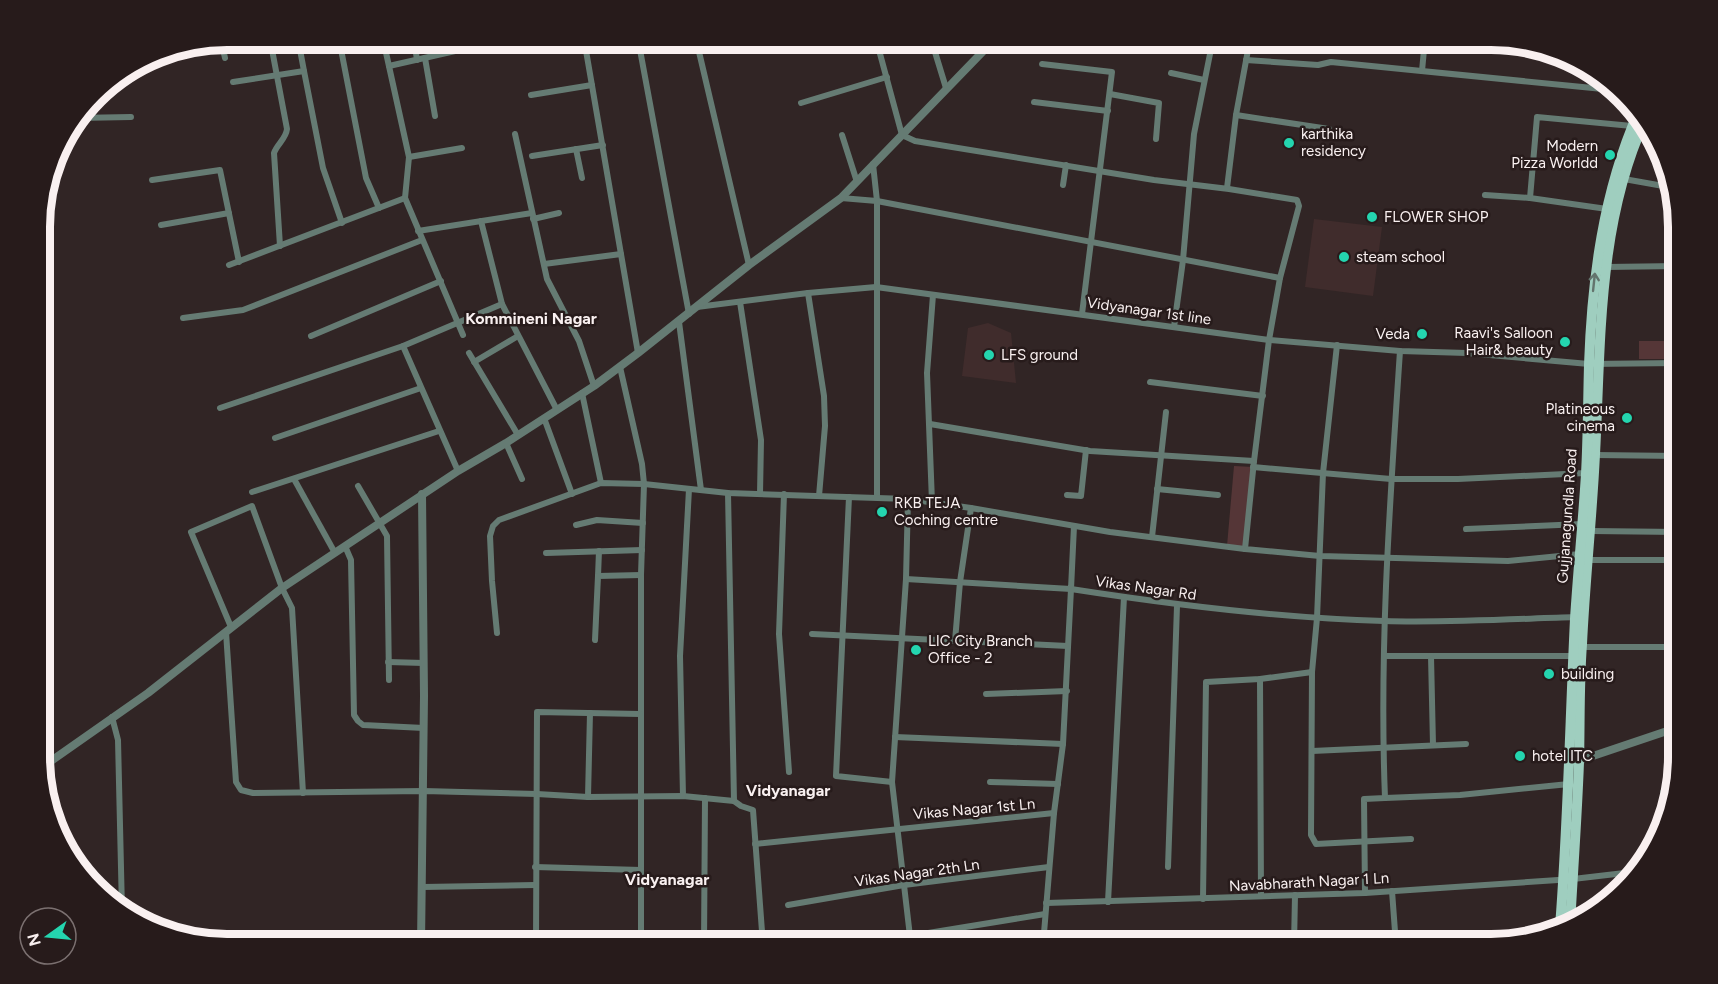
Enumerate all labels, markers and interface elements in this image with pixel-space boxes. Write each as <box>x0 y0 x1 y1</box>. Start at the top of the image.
place label: karthika residency <box>1301 125 1366 160</box>
marker: karthika residency <box>1282 136 1296 150</box>
place label: Modern Pizza Worldd <box>1511 137 1598 172</box>
marker: Modern Pizza Worldd <box>1603 148 1617 162</box>
place label: FLOWER SHOP <box>1384 208 1489 226</box>
marker: FLOWER SHOP <box>1365 210 1379 224</box>
place label: steam school <box>1356 248 1445 266</box>
marker: steam school <box>1337 250 1351 264</box>
one-way arrow <box>1589 273 1600 292</box>
street label: Vidyanagar 1st line <box>1086 293 1212 329</box>
district label: Kommineni Nagar <box>465 309 597 328</box>
place label: Raavi's Salloon Hair& beauty <box>1454 324 1553 359</box>
place label: Veda <box>1376 325 1410 343</box>
marker: Veda <box>1415 327 1429 341</box>
marker: Raavi's Salloon Hair& beauty <box>1558 335 1572 349</box>
place label: LFS ground <box>1001 346 1078 364</box>
marker: LFS ground <box>982 348 996 362</box>
place label: Platineous cinema <box>1546 400 1615 435</box>
marker: Platineous cinema <box>1620 411 1634 425</box>
street label: Gujjanagundla Road <box>1553 448 1581 584</box>
place label: RKB TEJA Coching centre <box>894 494 998 529</box>
marker: RKB TEJA Coching centre <box>875 505 889 519</box>
street label: Vikas Nagar Rd <box>1094 572 1198 604</box>
place label: LIC City Branch Office - 2 <box>928 632 1033 667</box>
marker: LIC City Branch Office - 2 <box>909 643 923 657</box>
place label: building <box>1561 665 1614 683</box>
marker: building <box>1542 667 1556 681</box>
place label: hotel ITC <box>1532 747 1593 765</box>
marker: hotel ITC <box>1513 749 1527 763</box>
district label: Vidyanagar <box>746 781 830 800</box>
street label: Vikas Nagar 1st Ln <box>912 795 1036 823</box>
street label: Vikas Nagar 2th Ln <box>853 855 981 891</box>
street label: Navabharath Nagar 1 Ln <box>1229 869 1389 895</box>
district label: Vidyanagar <box>625 870 709 889</box>
north arrow <box>18 906 78 966</box>
text: N <box>23 931 45 948</box>

